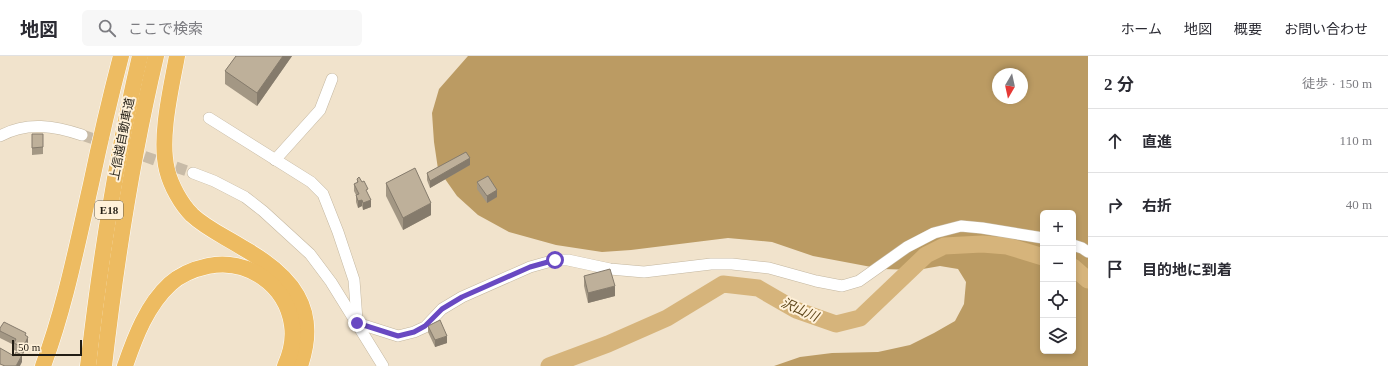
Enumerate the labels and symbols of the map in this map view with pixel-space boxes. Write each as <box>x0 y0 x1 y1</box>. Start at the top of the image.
north arrow <box>992 68 1028 104</box>
street label: 上信越自動車道 <box>107 96 137 182</box>
road number: E18 <box>95 201 123 219</box>
route start <box>546 251 564 269</box>
water label: 沢山川 <box>779 295 822 325</box>
route end <box>348 314 366 332</box>
scale bar <box>12 338 82 357</box>

